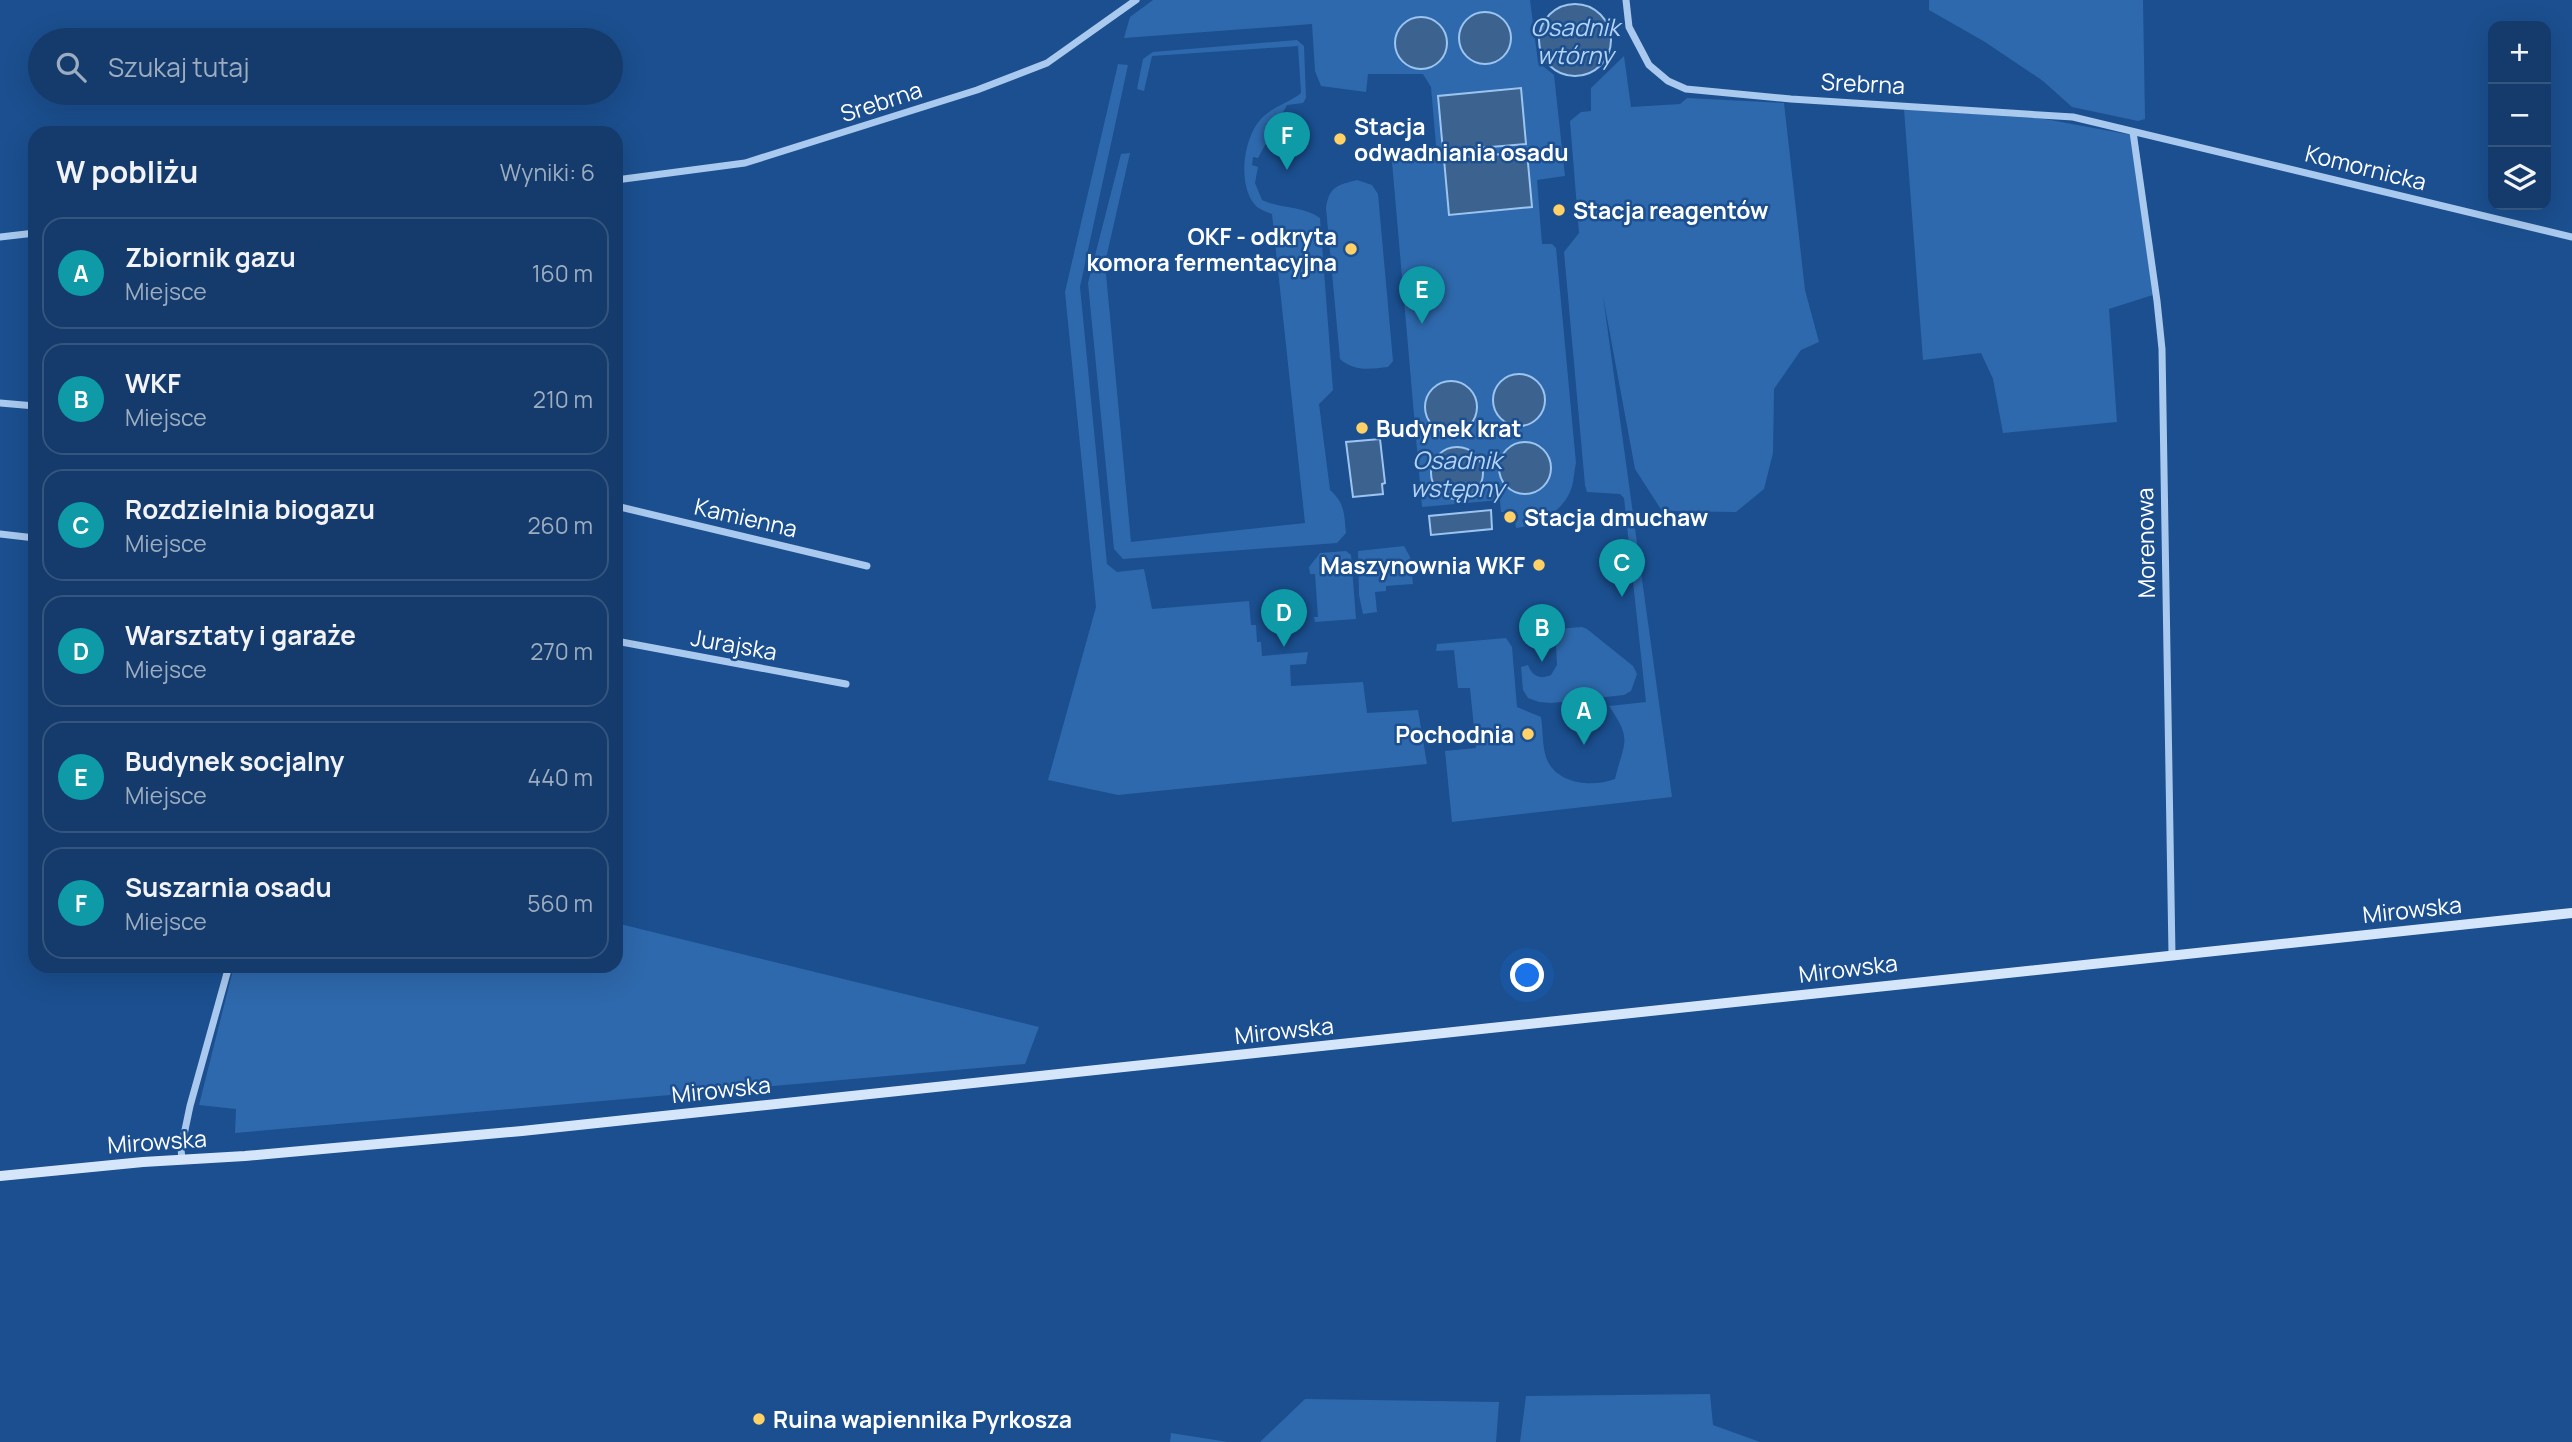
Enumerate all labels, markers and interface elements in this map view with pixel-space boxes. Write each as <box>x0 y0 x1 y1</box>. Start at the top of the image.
water label: Osadnik wtórny <box>1530 10 1623 71</box>
map controls <box>2488 21 2551 210</box>
button: + <box>2488 21 2551 84</box>
search box <box>28 28 623 105</box>
icon: search <box>52 48 90 86</box>
text: Szukaj tutaj <box>108 49 250 85</box>
street label: Srebrna <box>1820 65 1906 101</box>
street label: Srebrna <box>836 73 926 129</box>
button: − <box>2488 84 2551 147</box>
place label: Stacja odwadniania osadu <box>1354 110 1569 168</box>
pin: F <box>1264 112 1310 170</box>
marker: Stacja odwadniania osadu <box>1332 131 1348 147</box>
street label: Komornicka <box>2302 137 2430 197</box>
button: layers <box>2488 147 2551 210</box>
text: W pobliżu <box>56 151 198 192</box>
text: Wyniki: 6 <box>500 156 595 188</box>
place label: Stacja reagentów <box>1573 194 1768 226</box>
marker: Stacja reagentów <box>1551 202 1567 218</box>
place label: OKF - odkryta komora fermentacyjna <box>1086 220 1337 278</box>
text: Zbiornik gazu <box>125 239 296 275</box>
marker: OKF - odkryta komora fermentacyjna <box>1343 241 1359 257</box>
text: A <box>73 257 89 289</box>
text: 160 m <box>532 257 593 289</box>
pin: E <box>1399 266 1445 324</box>
text: Miejsce <box>125 275 207 307</box>
text: WKF <box>125 365 181 401</box>
text: B <box>74 383 88 415</box>
text: 210 m <box>533 383 593 415</box>
text: Miejsce <box>125 401 207 433</box>
place label: Budynek krat <box>1376 412 1521 444</box>
marker: Budynek krat <box>1354 420 1370 436</box>
water label: Osadnik wstępny <box>1410 443 1508 504</box>
street label: Morenowa <box>2128 487 2162 599</box>
street label: Kamienna <box>691 490 801 544</box>
text: Rozdzielnia biogazu <box>125 491 375 527</box>
place label: Stacja dmuchaw <box>1524 501 1708 533</box>
text: C <box>73 509 90 541</box>
text: 260 m <box>527 509 593 541</box>
marker: Stacja dmuchaw <box>1502 509 1518 525</box>
text: Miejsce <box>125 527 207 559</box>
pin: C <box>1599 539 1645 597</box>
place label: Maszynownia WKF <box>1320 549 1525 581</box>
marker: Maszynownia WKF <box>1531 557 1547 573</box>
pin: D <box>1261 589 1307 647</box>
pin: B <box>1519 604 1565 662</box>
text: Warsztaty i garaże <box>125 617 356 653</box>
street label: Jurajska <box>688 621 780 667</box>
text: D <box>73 635 89 667</box>
text: 270 m <box>530 635 593 667</box>
text: Miejsce <box>125 653 207 685</box>
pin: A <box>1561 687 1607 745</box>
place label: Pochodnia <box>1395 718 1514 750</box>
marker: Pochodnia <box>1520 726 1536 742</box>
text: Budynek socjalny <box>125 743 344 779</box>
text: E <box>74 761 88 793</box>
text: 440 m <box>528 761 593 793</box>
text: Miejsce <box>125 779 207 811</box>
text: Suszarnia osadu <box>125 869 332 905</box>
text: F <box>75 887 87 919</box>
text: 560 m <box>527 887 593 919</box>
street label: Mirowska <box>2361 888 2463 930</box>
text: Miejsce <box>125 905 207 937</box>
street label: Mirowska <box>1797 946 1899 990</box>
your location <box>1510 958 1544 992</box>
street label: Mirowska <box>1233 1009 1335 1051</box>
street label: Mirowska <box>670 1068 772 1110</box>
street label: Mirowska <box>106 1122 208 1160</box>
place label: Ruina wapiennika Pyrkosza <box>773 1403 1072 1435</box>
marker: Ruina wapiennika Pyrkosza <box>751 1411 767 1427</box>

